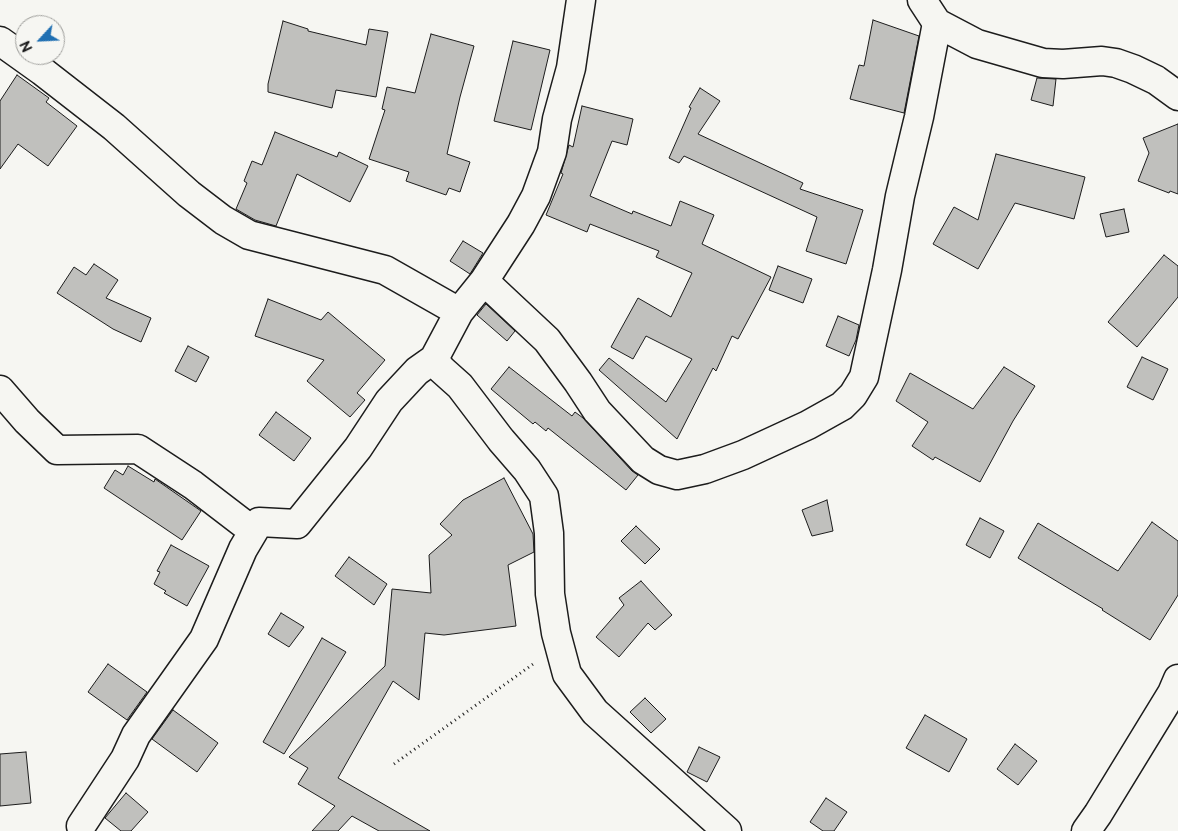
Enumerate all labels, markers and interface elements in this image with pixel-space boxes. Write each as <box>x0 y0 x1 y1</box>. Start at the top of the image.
north arrow <box>15 15 65 65</box>
text: N <box>17 38 37 54</box>

